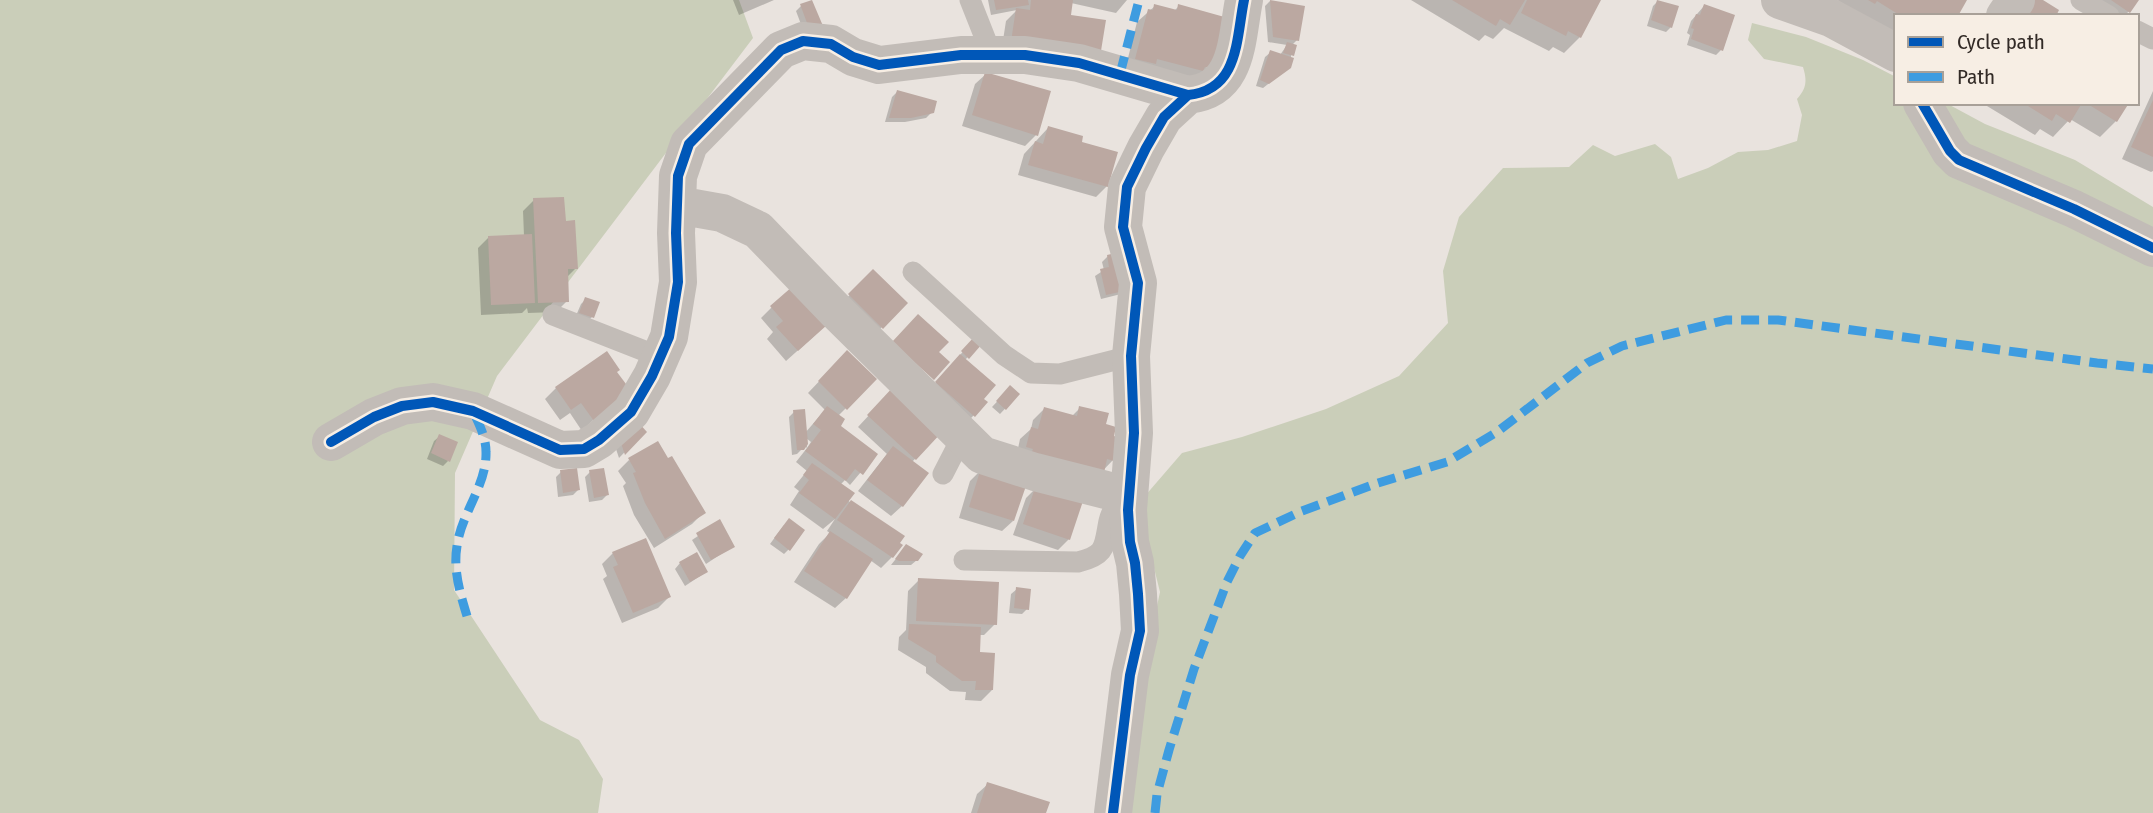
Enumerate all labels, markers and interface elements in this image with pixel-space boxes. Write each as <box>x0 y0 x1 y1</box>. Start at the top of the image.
legend <box>1894 14 2139 105</box>
text: Cycle path <box>1957 29 2045 55</box>
text: Path <box>1957 64 1995 90</box>

